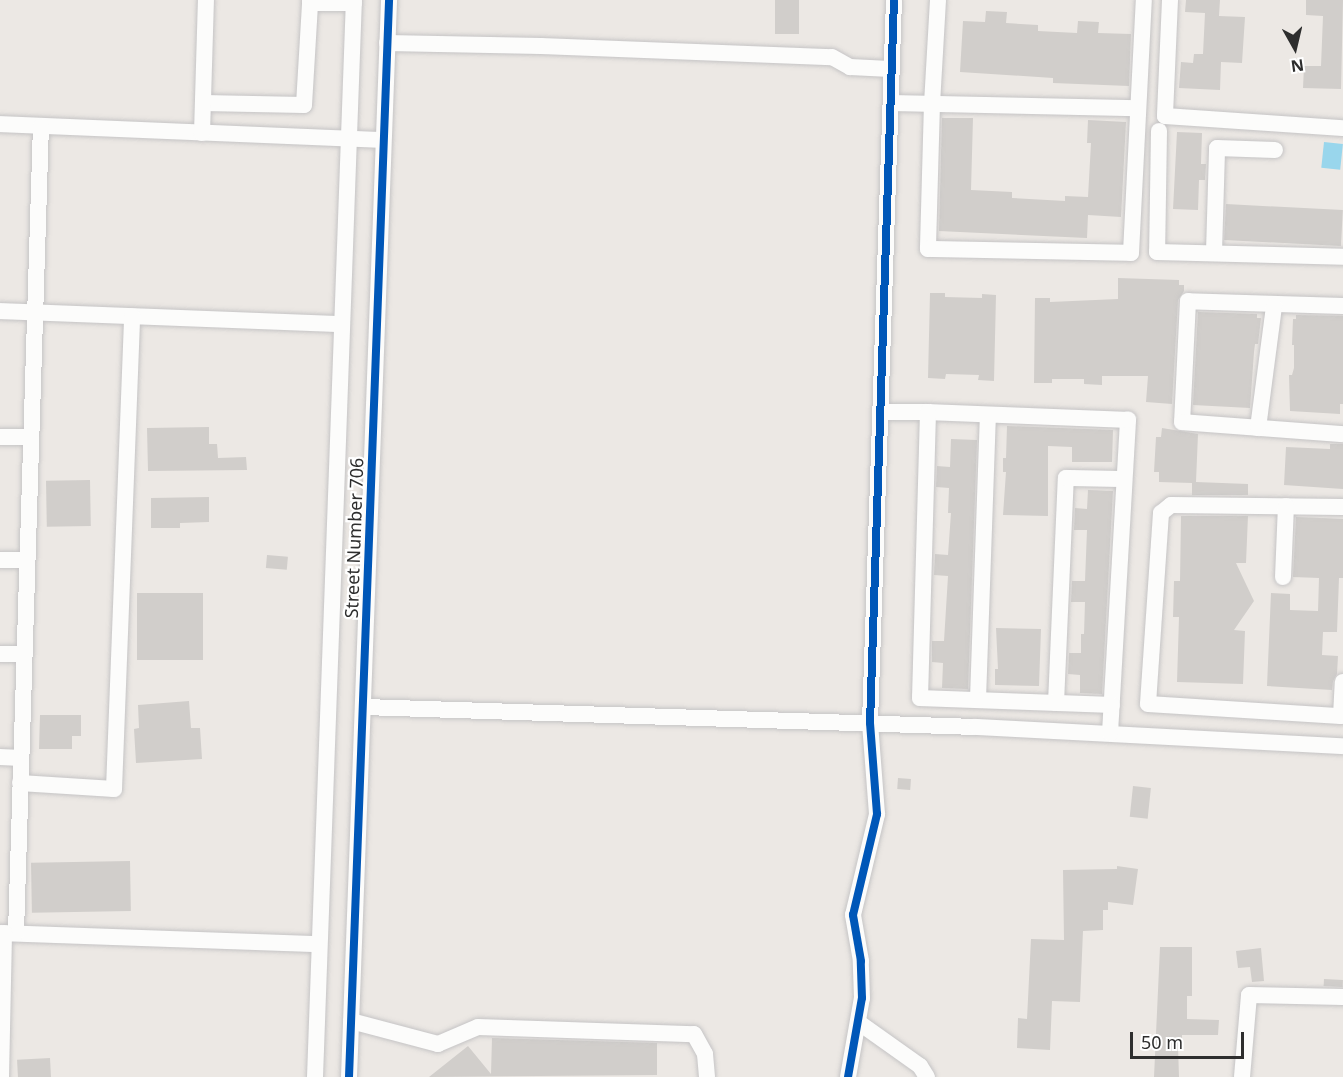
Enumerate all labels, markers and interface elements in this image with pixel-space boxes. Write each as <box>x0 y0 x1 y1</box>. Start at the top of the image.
north arrow <box>1265 18 1325 78</box>
text: N <box>1290 54 1305 78</box>
street label: Street Number 706 <box>340 457 368 619</box>
scale bar <box>1133 1020 1247 1058</box>
text: 50 m <box>1141 1030 1183 1054</box>

